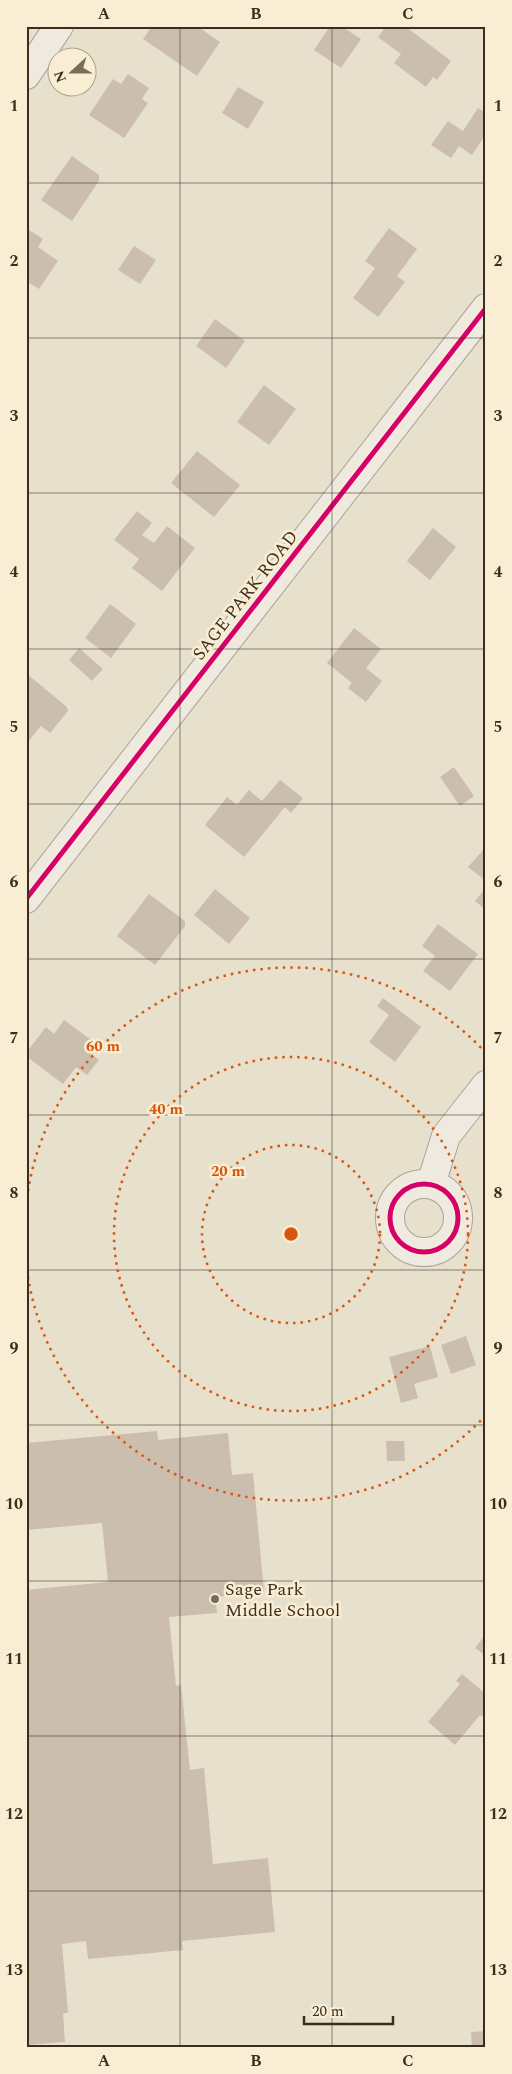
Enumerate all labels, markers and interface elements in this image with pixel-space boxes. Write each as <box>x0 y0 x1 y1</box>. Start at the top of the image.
text: A <box>98 2 111 26</box>
text: B <box>250 2 262 26</box>
text: C <box>402 2 414 26</box>
north arrow <box>48 48 98 98</box>
text: N <box>48 67 72 86</box>
text: 1 <box>10 94 18 118</box>
text: 1 <box>494 94 502 118</box>
text: 2 <box>10 249 19 273</box>
text: 2 <box>494 249 503 273</box>
text: 3 <box>10 404 19 428</box>
text: 3 <box>494 404 503 428</box>
street label: SAGE PARK ROAD <box>186 524 305 666</box>
text: 4 <box>10 560 19 584</box>
text: 4 <box>494 560 503 584</box>
text: 5 <box>10 715 18 739</box>
text: 5 <box>494 715 502 739</box>
text: 6 <box>10 870 19 894</box>
text: 6 <box>494 870 503 894</box>
text: 7 <box>10 1026 19 1050</box>
text: 7 <box>494 1026 503 1050</box>
text: 60 m <box>86 1035 121 1058</box>
text: 40 m <box>149 1098 184 1121</box>
text: 20 m <box>211 1160 246 1183</box>
text: 8 <box>10 1181 19 1205</box>
text: 8 <box>494 1181 503 1205</box>
centre of rings <box>282 1225 300 1243</box>
text: 9 <box>10 1336 19 1360</box>
text: 9 <box>494 1336 503 1360</box>
text: 10 <box>5 1492 23 1516</box>
text: 10 <box>489 1492 507 1516</box>
place label: Sage Park Middle School <box>225 1576 340 1624</box>
marker: Sage Park Middle School <box>209 1593 221 1605</box>
text: 11 <box>5 1647 23 1671</box>
text: 11 <box>489 1647 507 1671</box>
text: 12 <box>5 1802 23 1826</box>
text: 12 <box>489 1802 507 1826</box>
text: 13 <box>5 1958 23 1982</box>
text: 13 <box>489 1958 507 1982</box>
scale bar <box>304 1994 393 2026</box>
text: 20 m <box>312 2000 344 2023</box>
text: A <box>98 2049 111 2073</box>
text: B <box>250 2049 262 2073</box>
text: C <box>402 2049 414 2073</box>

